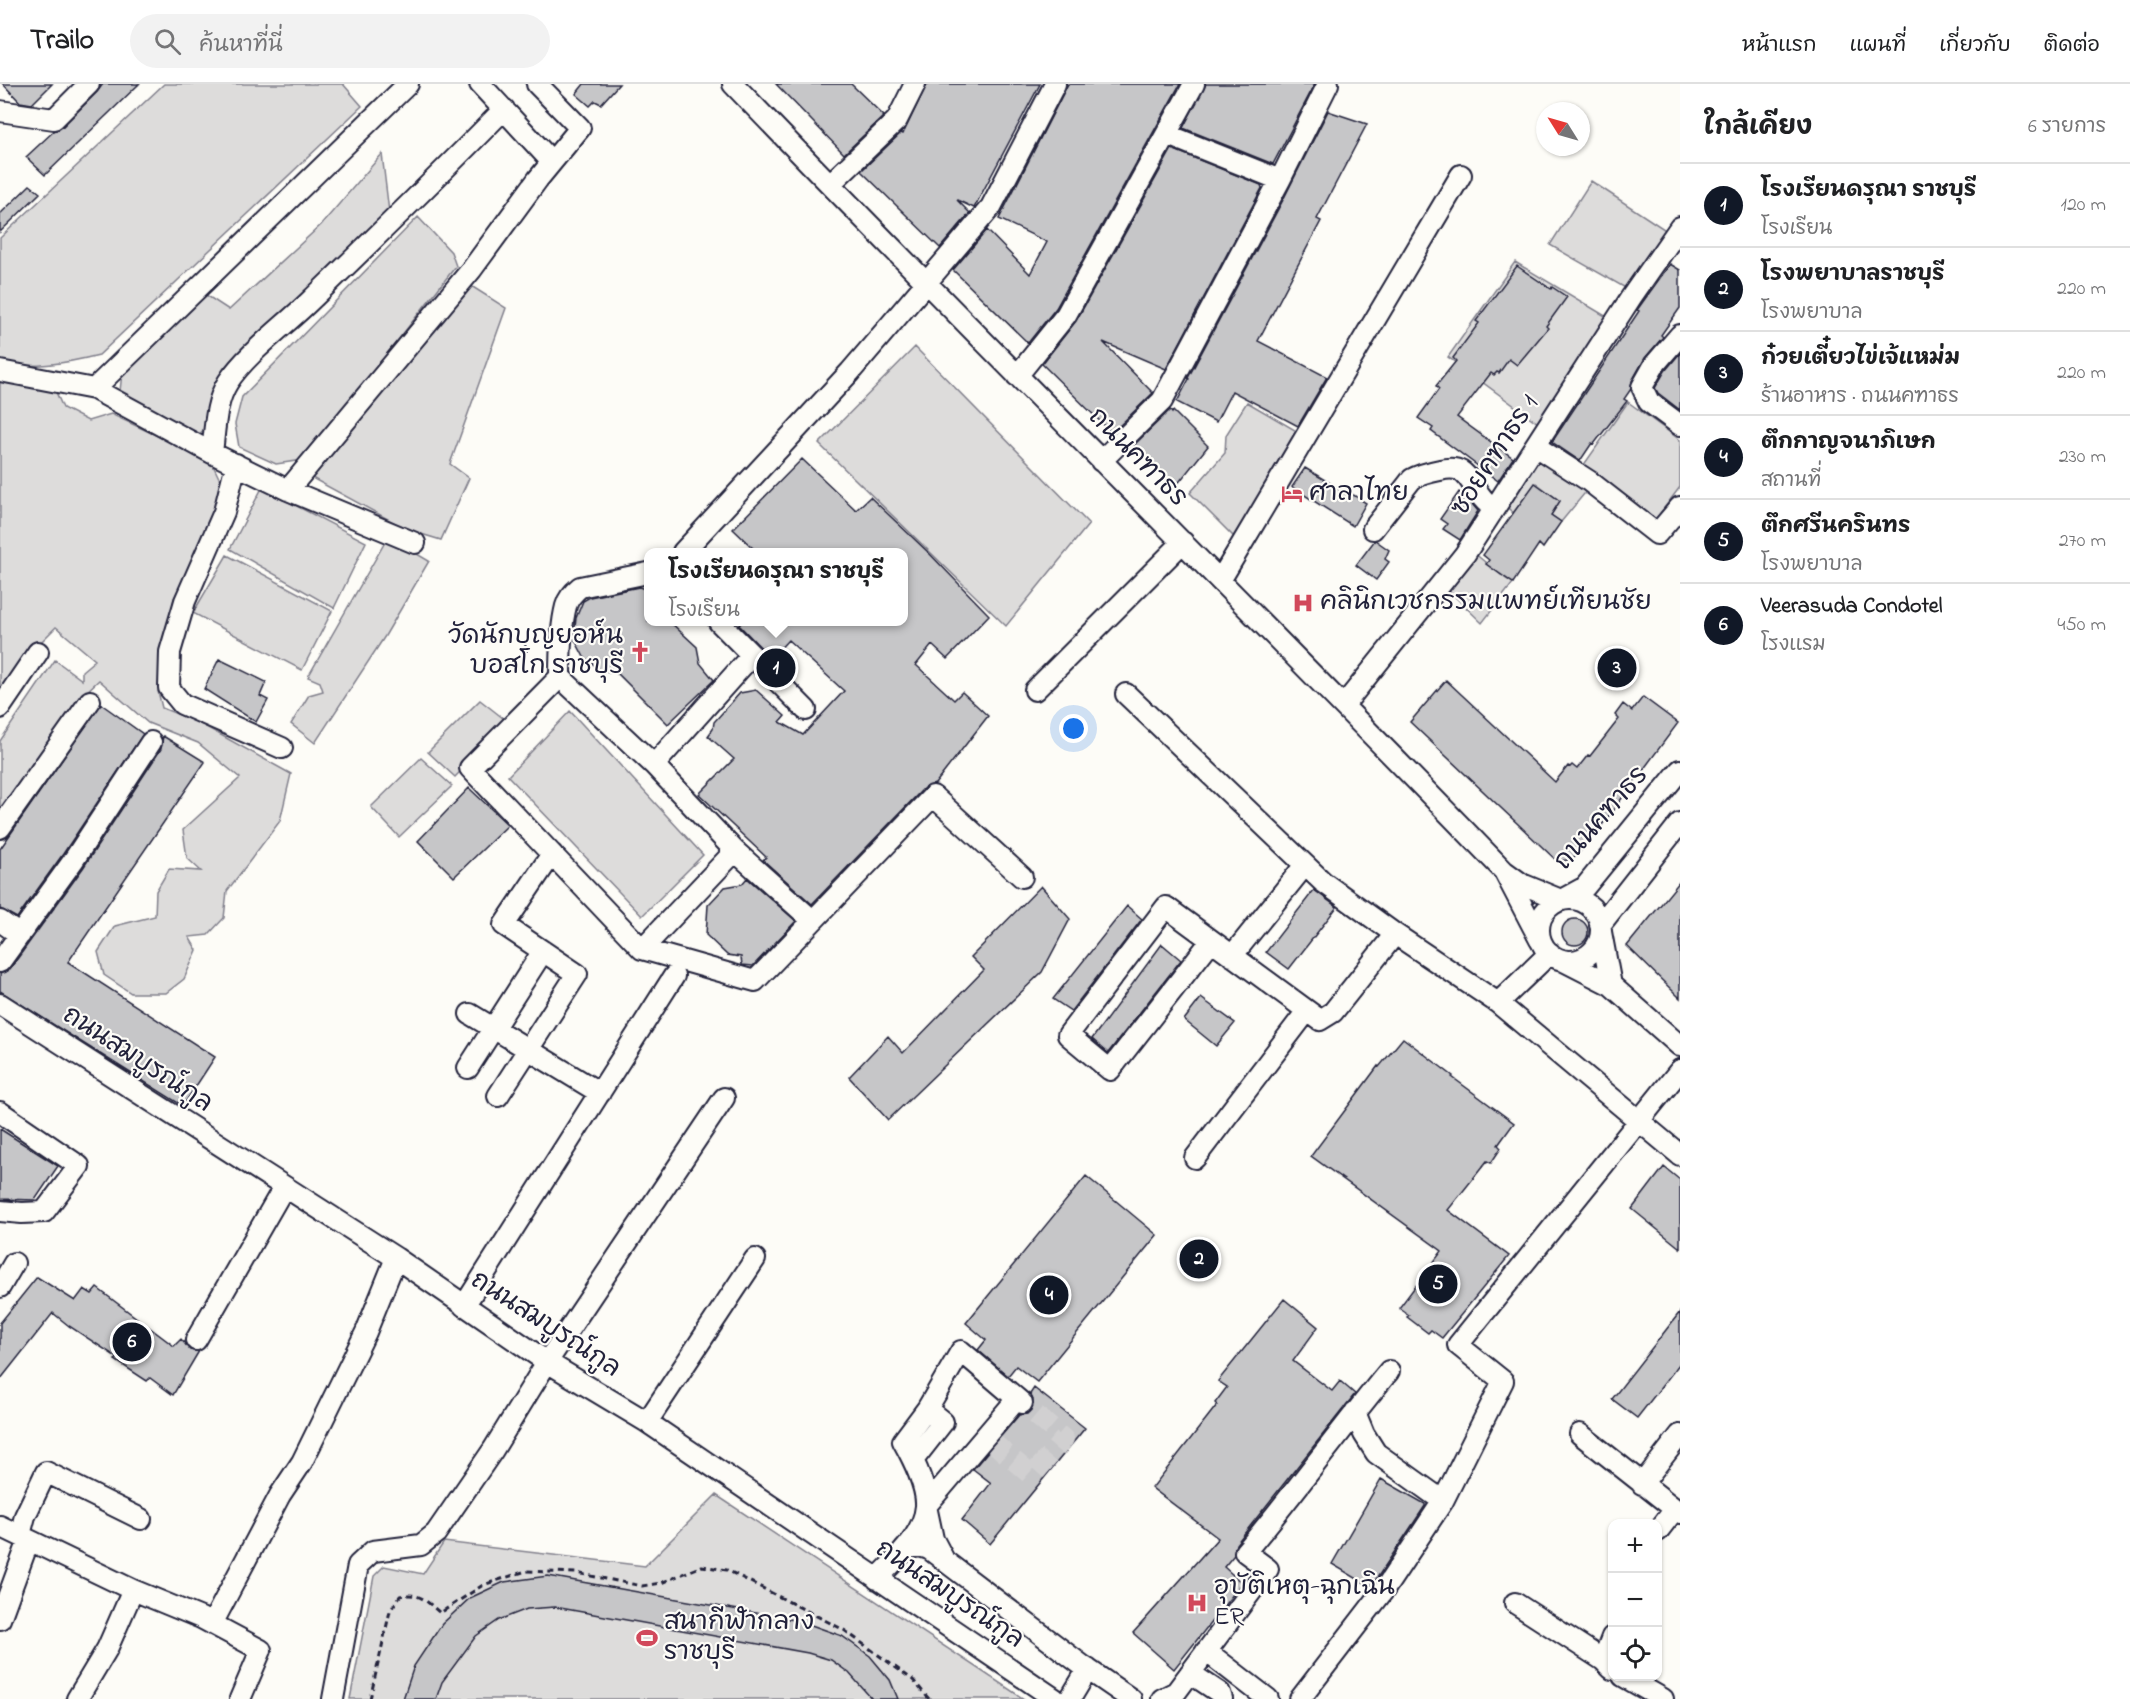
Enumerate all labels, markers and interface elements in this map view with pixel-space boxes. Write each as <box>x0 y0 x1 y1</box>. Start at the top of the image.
search box <box>130 14 550 68</box>
text: Trailo <box>30 21 94 62</box>
icon: search <box>151 25 184 58</box>
text: ค้นหาที่นี่ <box>199 30 283 62</box>
text: หน้าแรก <box>1742 31 1817 61</box>
text: แผนที่ <box>1850 31 1906 61</box>
text: เกี่ยวกับ <box>1939 31 2011 61</box>
text: ติดต่อ <box>2044 31 2100 61</box>
north arrow <box>1536 102 1590 156</box>
text: ใกล้เคียง <box>1704 109 1812 147</box>
text: 6 รายการ <box>2028 113 2106 142</box>
text: โรงเรียนดรุณา ราชบุรี <box>1761 175 1976 207</box>
text: 1 <box>1720 191 1727 220</box>
text: 120 m <box>2061 191 2106 220</box>
text: โรงเรียน <box>1761 215 1832 244</box>
text: โรงพยาบาลราชบุรี <box>1761 259 1944 291</box>
text: 2 <box>1719 275 1728 304</box>
text: 220 m <box>2057 275 2106 304</box>
text: โรงพยาบาล <box>1761 299 1862 328</box>
text: ก๋วยเตี๋ยวไข่เจ้แหม่ม <box>1761 343 1960 375</box>
text: 3 <box>1719 359 1728 388</box>
text: 220 m <box>2057 359 2106 388</box>
text: ร้านอาหาร · ถนนคฑาธร <box>1761 383 1959 412</box>
street label: ซอยคฑาธร 1 <box>1443 388 1549 524</box>
street label: ถนนคฑาธร <box>1079 400 1195 516</box>
text: ตึกกาญจนาภิเษก <box>1761 427 1936 459</box>
text: 4 <box>1719 443 1728 472</box>
text: 230 m <box>2059 443 2106 472</box>
text: สถานที่ <box>1761 467 1821 496</box>
place label: ศาลาไทย <box>1309 475 1409 513</box>
hotel icon: ศาลาไทย <box>1280 482 1304 506</box>
text: ตึกศรีนครินทร <box>1761 511 1910 543</box>
text: 5 <box>1718 527 1729 556</box>
text: 270 m <box>2059 527 2106 556</box>
popup <box>644 548 908 626</box>
text: โรงพยาบาล <box>1761 551 1862 580</box>
text: โรงเรียนดรุณา ราชบุรี <box>668 557 884 589</box>
place label: คลินิกเวชกรรมแพทย์เทียนชัย <box>1320 584 1652 622</box>
hospital icon: คลินิกเวชกรรมแพทย์เทียนชัย <box>1291 591 1315 615</box>
text: Veerasuda Condotel <box>1761 591 1942 623</box>
text: โรงเรียน <box>668 597 740 626</box>
text: 6 <box>1719 611 1728 640</box>
text: 450 m <box>2057 611 2106 640</box>
place label: วัดนักบุญยอห์น บอสโก ราชบุรี <box>448 618 623 686</box>
text: โรงแรม <box>1761 631 1826 660</box>
church icon: วัดนักบุญยอห์น บอสโก ราชบุรี <box>628 640 652 664</box>
pin: 1 <box>756 646 796 690</box>
pin: 3 <box>1598 646 1636 690</box>
your location <box>1059 714 1088 743</box>
street label: ถนนคฑาธร <box>1546 759 1658 879</box>
street label: ถนนสมบูรณ์กูล <box>54 997 220 1123</box>
pin: 2 <box>1180 1236 1218 1282</box>
street label: ถนนสมบูรณ์กูล <box>462 1262 628 1388</box>
pin: 5 <box>1418 1262 1458 1306</box>
pin: 4 <box>1030 1272 1068 1318</box>
pin: 6 <box>112 1320 152 1364</box>
map controls <box>1608 1519 1662 1681</box>
button: + <box>1608 1519 1662 1573</box>
street label: ถนนสมบูรณ์กูล <box>867 1531 1031 1659</box>
place label: อุบัติเหตุ-ฉุกเฉิน ER <box>1214 1569 1395 1637</box>
button: − <box>1608 1573 1662 1627</box>
hospital icon: อุบัติเหตุ-ฉุกเฉิน ER <box>1185 1591 1209 1615</box>
place label: สนากีฬากลาง ราชบุรี <box>664 1604 814 1672</box>
sports icon: สนากีฬากลาง ราชบุรี <box>635 1626 659 1650</box>
button: locate <box>1608 1627 1662 1681</box>

